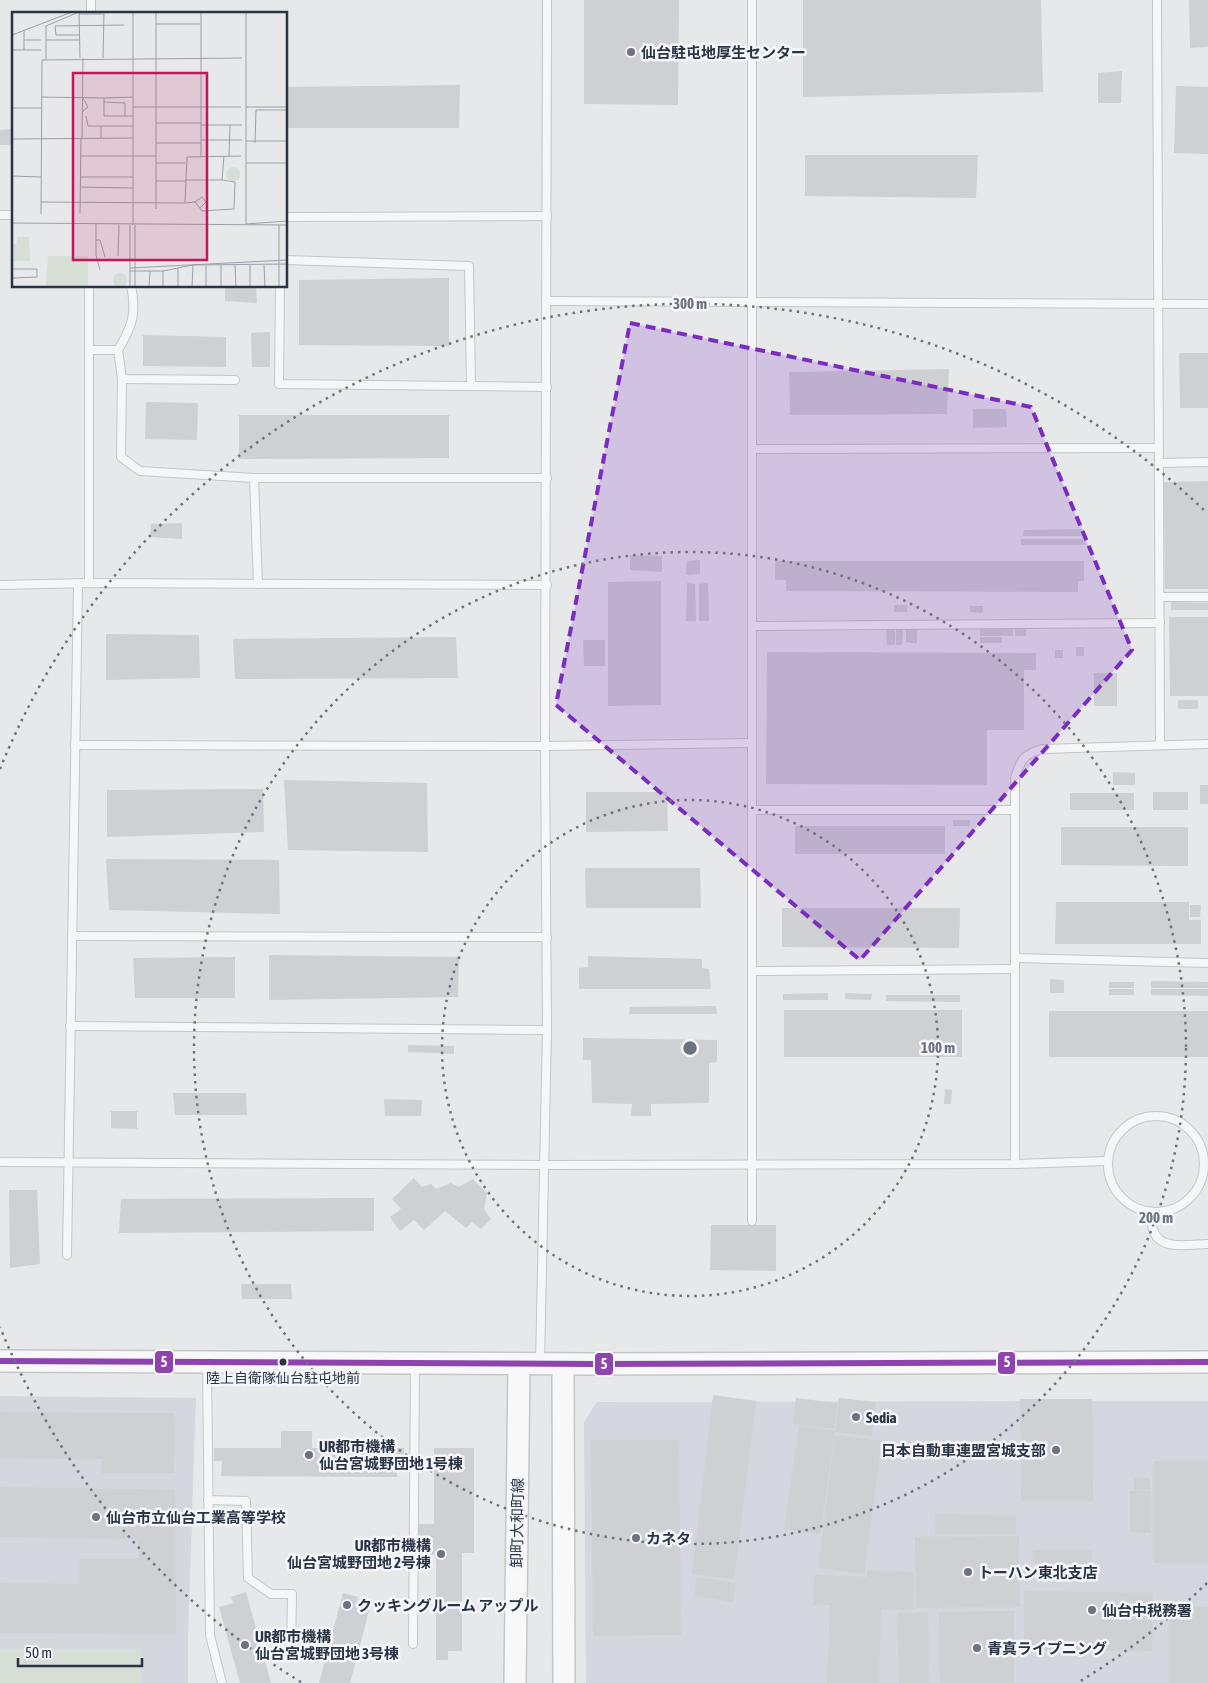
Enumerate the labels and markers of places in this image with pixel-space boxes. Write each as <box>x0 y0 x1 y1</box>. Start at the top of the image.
place label: 仙台駐屯地厚生センター <box>641 44 806 61</box>
marker: 仙台駐屯地厚生センター <box>625 46 637 58</box>
centre of rings <box>681 1039 699 1057</box>
marker: 陸上自衛隊仙台駐屯地前 <box>278 1357 288 1367</box>
place label: 陸上自衛隊仙台駐屯地前 <box>206 1370 360 1386</box>
place label: Sedia <box>866 1409 897 1426</box>
marker: Sedia <box>850 1411 862 1423</box>
place label: UR都市機構 仙台宮城野団地 1号棟 <box>319 1438 463 1472</box>
place label: 日本自動車連盟宮城支部 <box>881 1442 1046 1459</box>
marker: 日本自動車連盟宮城支部 <box>1050 1444 1062 1456</box>
marker: UR都市機構 仙台宮城野団地 1号棟 <box>303 1449 315 1461</box>
place label: 仙台市立仙台工業高等学校 <box>106 1509 286 1526</box>
marker: 仙台市立仙台工業高等学校 <box>90 1511 102 1523</box>
place label: カネタ <box>646 1530 691 1547</box>
marker: カネタ <box>630 1532 642 1544</box>
place label: UR都市機構 仙台宮城野団地 2号棟 <box>287 1537 431 1571</box>
marker: UR都市機構 仙台宮城野団地 2号棟 <box>435 1548 447 1560</box>
place label: トーハン東北支店 <box>978 1564 1098 1581</box>
marker: トーハン東北支店 <box>962 1566 974 1578</box>
place label: クッキングルーム アップル <box>357 1597 538 1614</box>
marker: クッキングルーム アップル <box>341 1599 353 1611</box>
place label: 仙台中税務署 <box>1102 1602 1192 1619</box>
marker: 仙台中税務署 <box>1086 1604 1098 1616</box>
place label: UR都市機構 仙台宮城野団地 3号棟 <box>255 1628 399 1662</box>
marker: UR都市機構 仙台宮城野団地 3号棟 <box>239 1639 251 1651</box>
place label: 青真ライプニング <box>987 1640 1107 1657</box>
marker: 青真ライプニング <box>971 1642 983 1654</box>

